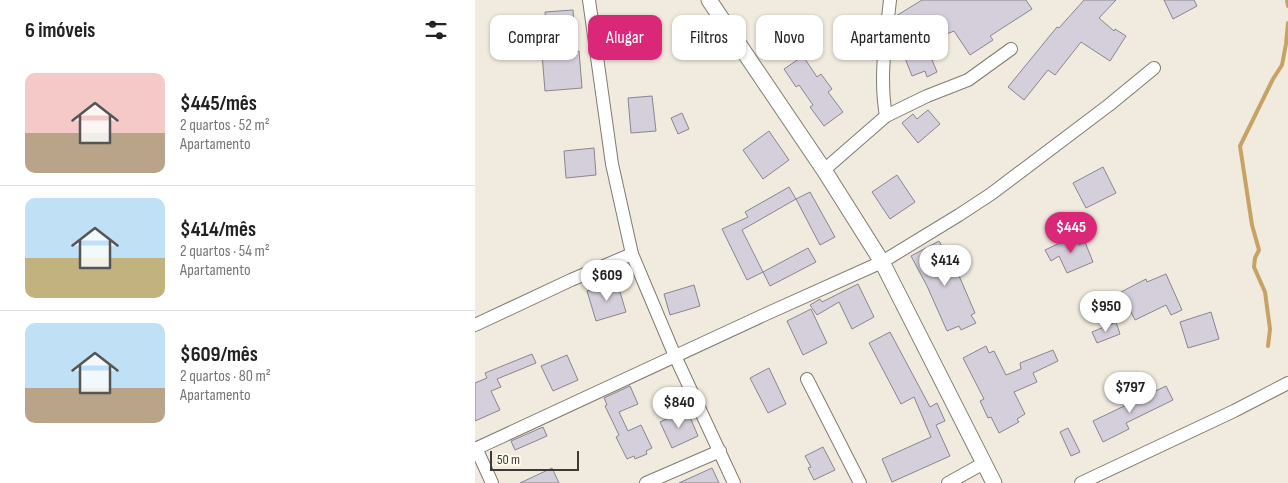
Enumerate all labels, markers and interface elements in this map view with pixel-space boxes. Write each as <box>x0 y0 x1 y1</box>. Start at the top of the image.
chip: Comprar <box>490 15 578 60</box>
chip: Alugar <box>588 15 662 60</box>
chip: Filtros <box>672 15 746 60</box>
chip: Novo <box>756 15 823 60</box>
chip: Apartamento <box>833 15 948 60</box>
icon: filters <box>422 16 450 44</box>
text: 6 imóveis <box>25 18 95 43</box>
text: $445/mês <box>180 91 257 116</box>
icon: home <box>65 93 125 153</box>
text: 2 quartos · 52 m² <box>180 116 270 135</box>
text: Apartamento <box>180 135 251 154</box>
pin: $445 <box>1041 212 1101 254</box>
text: $414/mês <box>180 217 256 242</box>
icon: home <box>65 218 125 278</box>
text: $445 <box>1056 218 1086 237</box>
text: 2 quartos · 54 m² <box>180 242 270 261</box>
pin: $414 <box>915 244 975 287</box>
text: $414 <box>930 251 960 270</box>
pin: $609 <box>577 260 637 302</box>
text: Apartamento <box>180 261 251 280</box>
text: $609 <box>592 266 622 285</box>
pin: $950 <box>1076 290 1136 333</box>
text: $950 <box>1091 297 1121 316</box>
text: $609/mês <box>180 342 258 367</box>
icon: home <box>65 343 125 403</box>
text: 2 quartos · 80 m² <box>180 367 271 386</box>
pin: $797 <box>1100 372 1160 414</box>
text: $797 <box>1115 378 1145 397</box>
text: Apartamento <box>180 386 251 405</box>
pin: $840 <box>649 386 709 429</box>
text: $840 <box>664 393 694 412</box>
scale bar <box>490 448 579 471</box>
text: 50 m <box>497 451 520 468</box>

